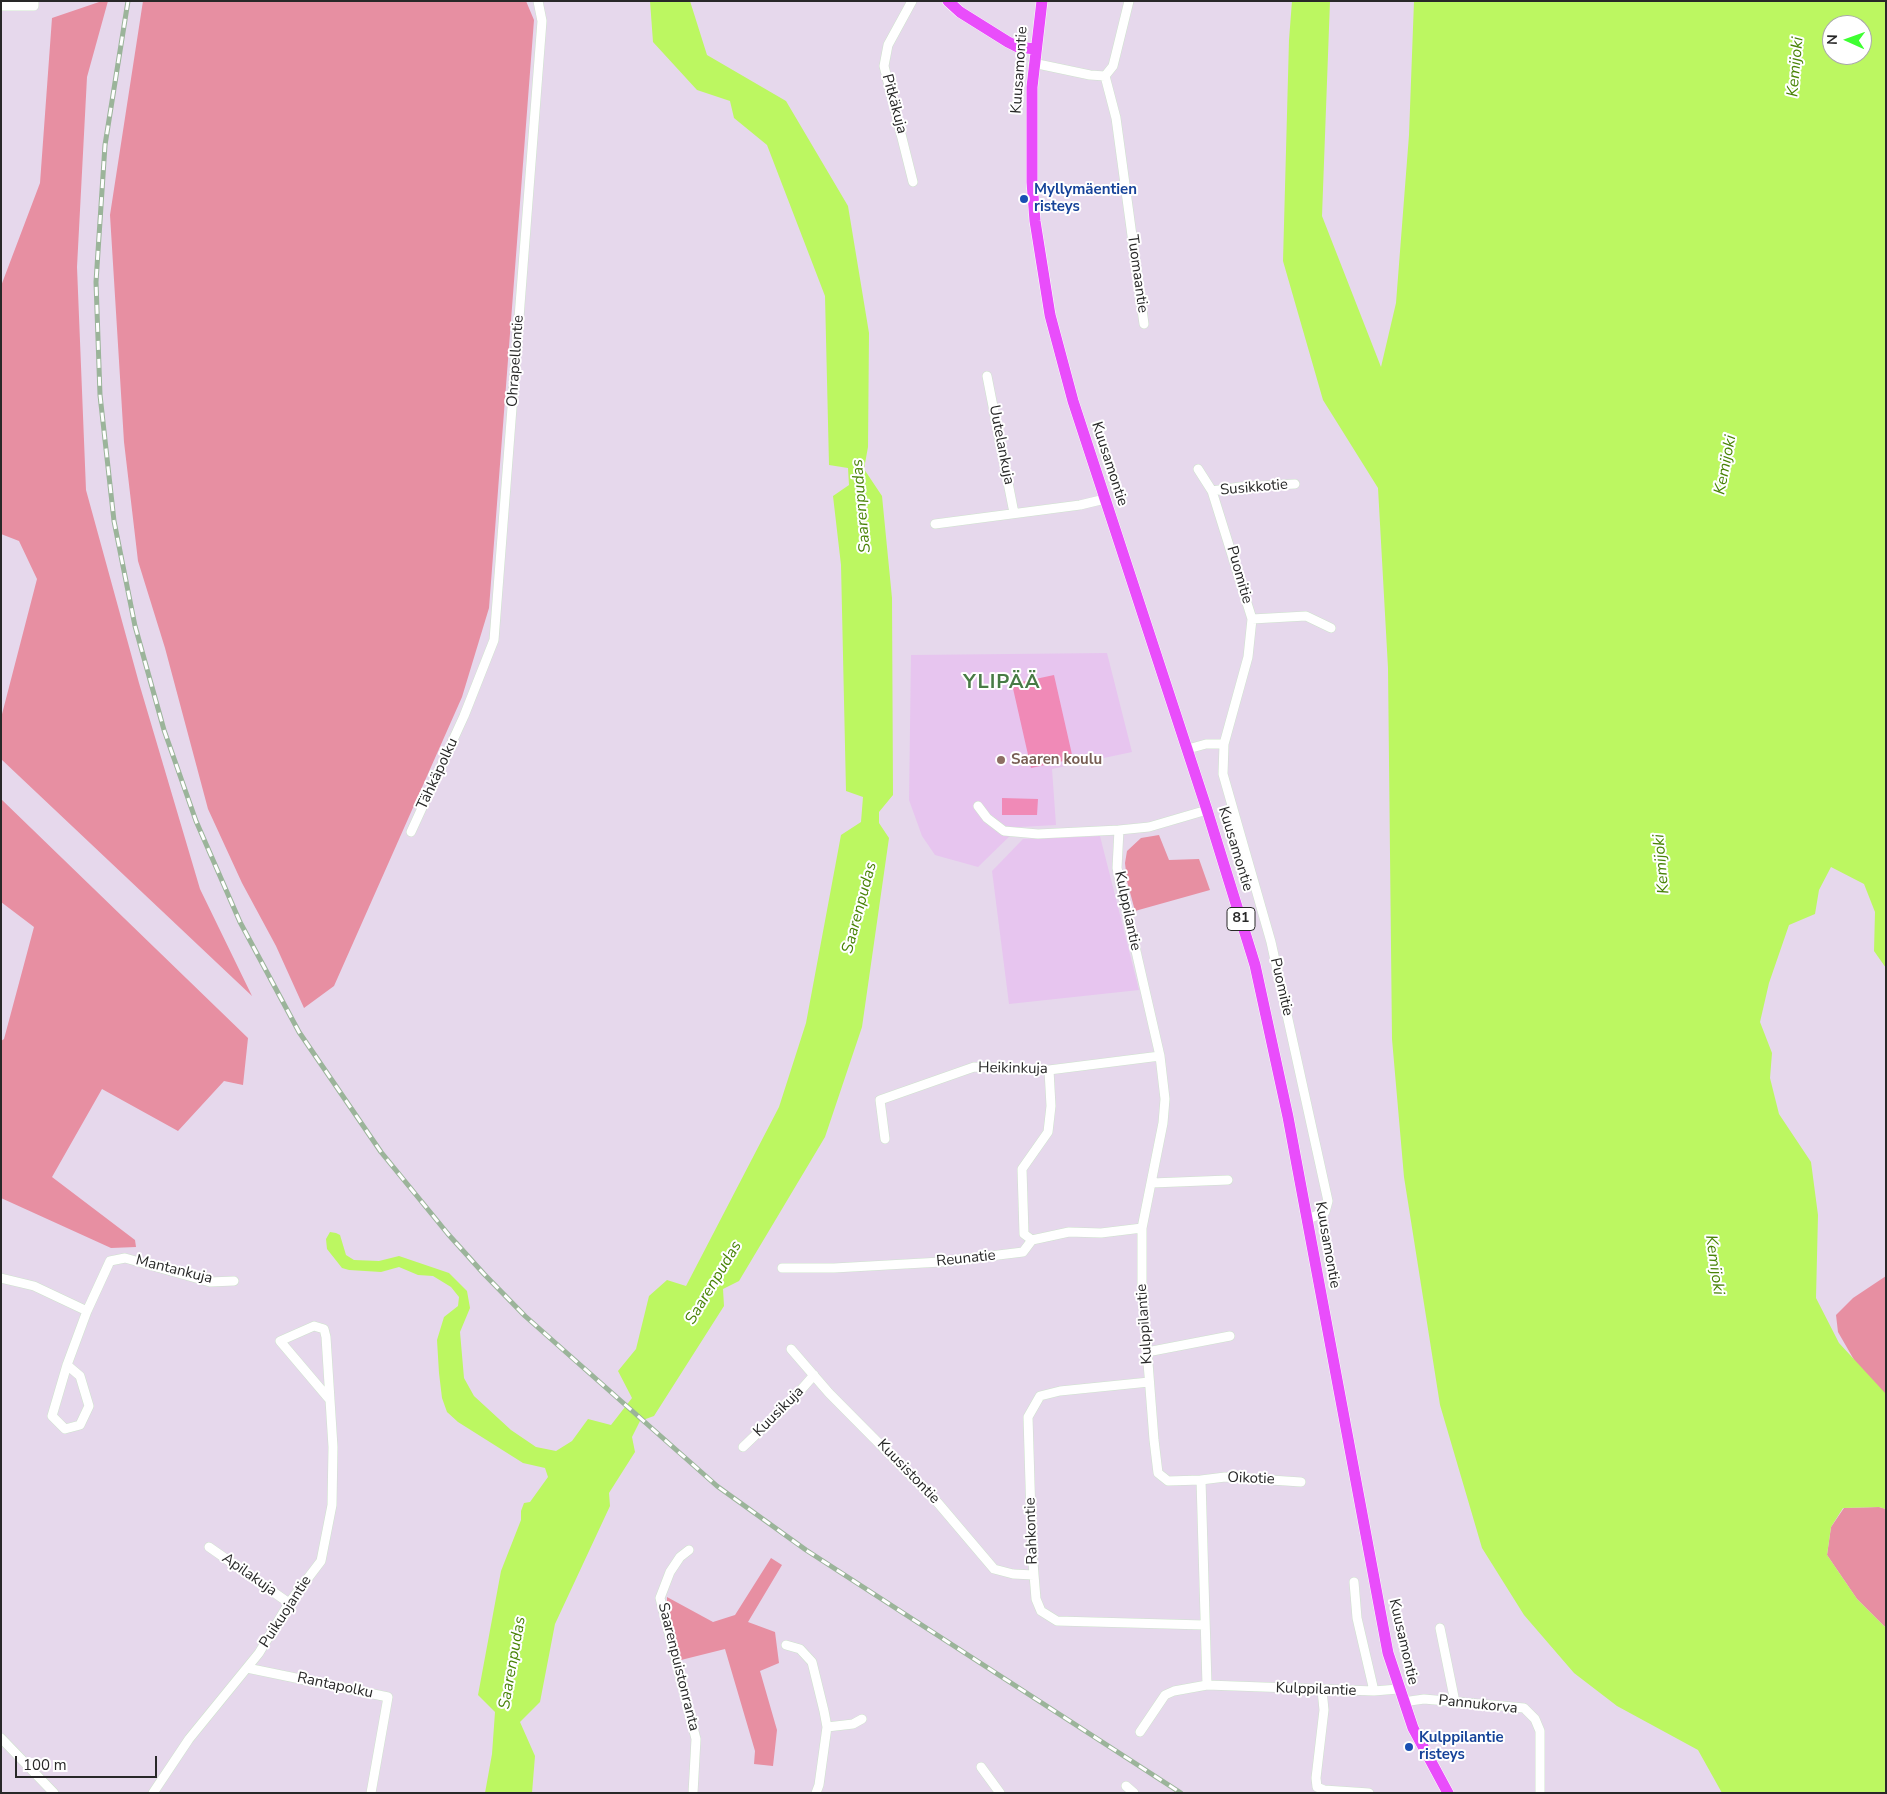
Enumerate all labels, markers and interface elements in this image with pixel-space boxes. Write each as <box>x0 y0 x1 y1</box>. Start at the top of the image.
north arrow <box>1822 15 1872 65</box>
street label: Kuusamontie <box>1008 26 1032 114</box>
text: N <box>1823 34 1842 45</box>
water label: Kemijoki <box>1784 36 1808 98</box>
street label: Pitkäkuja <box>877 72 911 136</box>
place label: Myllymäentien risteys <box>1034 181 1137 216</box>
marker: Myllymäentien risteys <box>1018 193 1030 205</box>
street label: Tuomaantie <box>1123 234 1151 314</box>
street label: Ohrapellontie <box>504 314 528 408</box>
street label: Uutelankuja <box>984 404 1018 486</box>
street label: Kuusamontie <box>1087 420 1131 508</box>
water label: Kemijoki <box>1711 434 1741 496</box>
water label: Saarenpudas <box>848 458 876 554</box>
street label: Susikkotie <box>1219 476 1289 500</box>
street label: Puomitie <box>1222 544 1256 606</box>
district label: YLIPÄÄ <box>963 671 1041 695</box>
street label: Tähkäpolku <box>414 735 462 813</box>
place label: Saaren koulu <box>1011 751 1102 769</box>
marker: Saaren koulu <box>995 754 1007 766</box>
street label: Kuusamontie <box>1214 804 1256 894</box>
water label: Kemijoki <box>1650 833 1674 895</box>
water label: Saarenpudas <box>839 860 881 956</box>
street label: Kulppilantie <box>1110 870 1144 952</box>
road number: 81 <box>1227 908 1255 931</box>
street label: Puomitie <box>1266 956 1296 1018</box>
street label: Heikinkuja <box>978 1059 1048 1079</box>
street label: Kuusamontie <box>1311 1200 1343 1290</box>
water label: Kemijoki <box>1700 1234 1728 1296</box>
water label: Saarenpudas <box>682 1238 746 1328</box>
street label: Reunatie <box>936 1247 996 1271</box>
street label: Mantankuja <box>134 1252 214 1288</box>
street label: Kulppilantie <box>1133 1283 1157 1365</box>
street label: Kuusikuja <box>750 1383 808 1441</box>
street label: Kuusistontie <box>873 1436 943 1508</box>
street label: Oikotie <box>1227 1469 1275 1489</box>
street label: Rahkontie <box>1022 1497 1042 1565</box>
street label: Apilakuja <box>218 1550 280 1600</box>
street label: Puikuojantie <box>256 1573 316 1651</box>
street label: Kuusamontie <box>1384 1597 1422 1687</box>
street label: Saarenpuistonranta <box>653 1601 703 1733</box>
water label: Saarenpudas <box>495 1615 531 1711</box>
street label: Rantapolku <box>295 1669 375 1703</box>
street label: Kulppilantie <box>1275 1680 1357 1700</box>
street label: Pannukorva <box>1438 1692 1518 1718</box>
place label: Kulppilantie risteys <box>1419 1729 1504 1764</box>
marker: Kulppilantie risteys <box>1403 1741 1415 1753</box>
scale bar <box>18 1746 160 1778</box>
text: 100 m <box>23 1755 67 1775</box>

